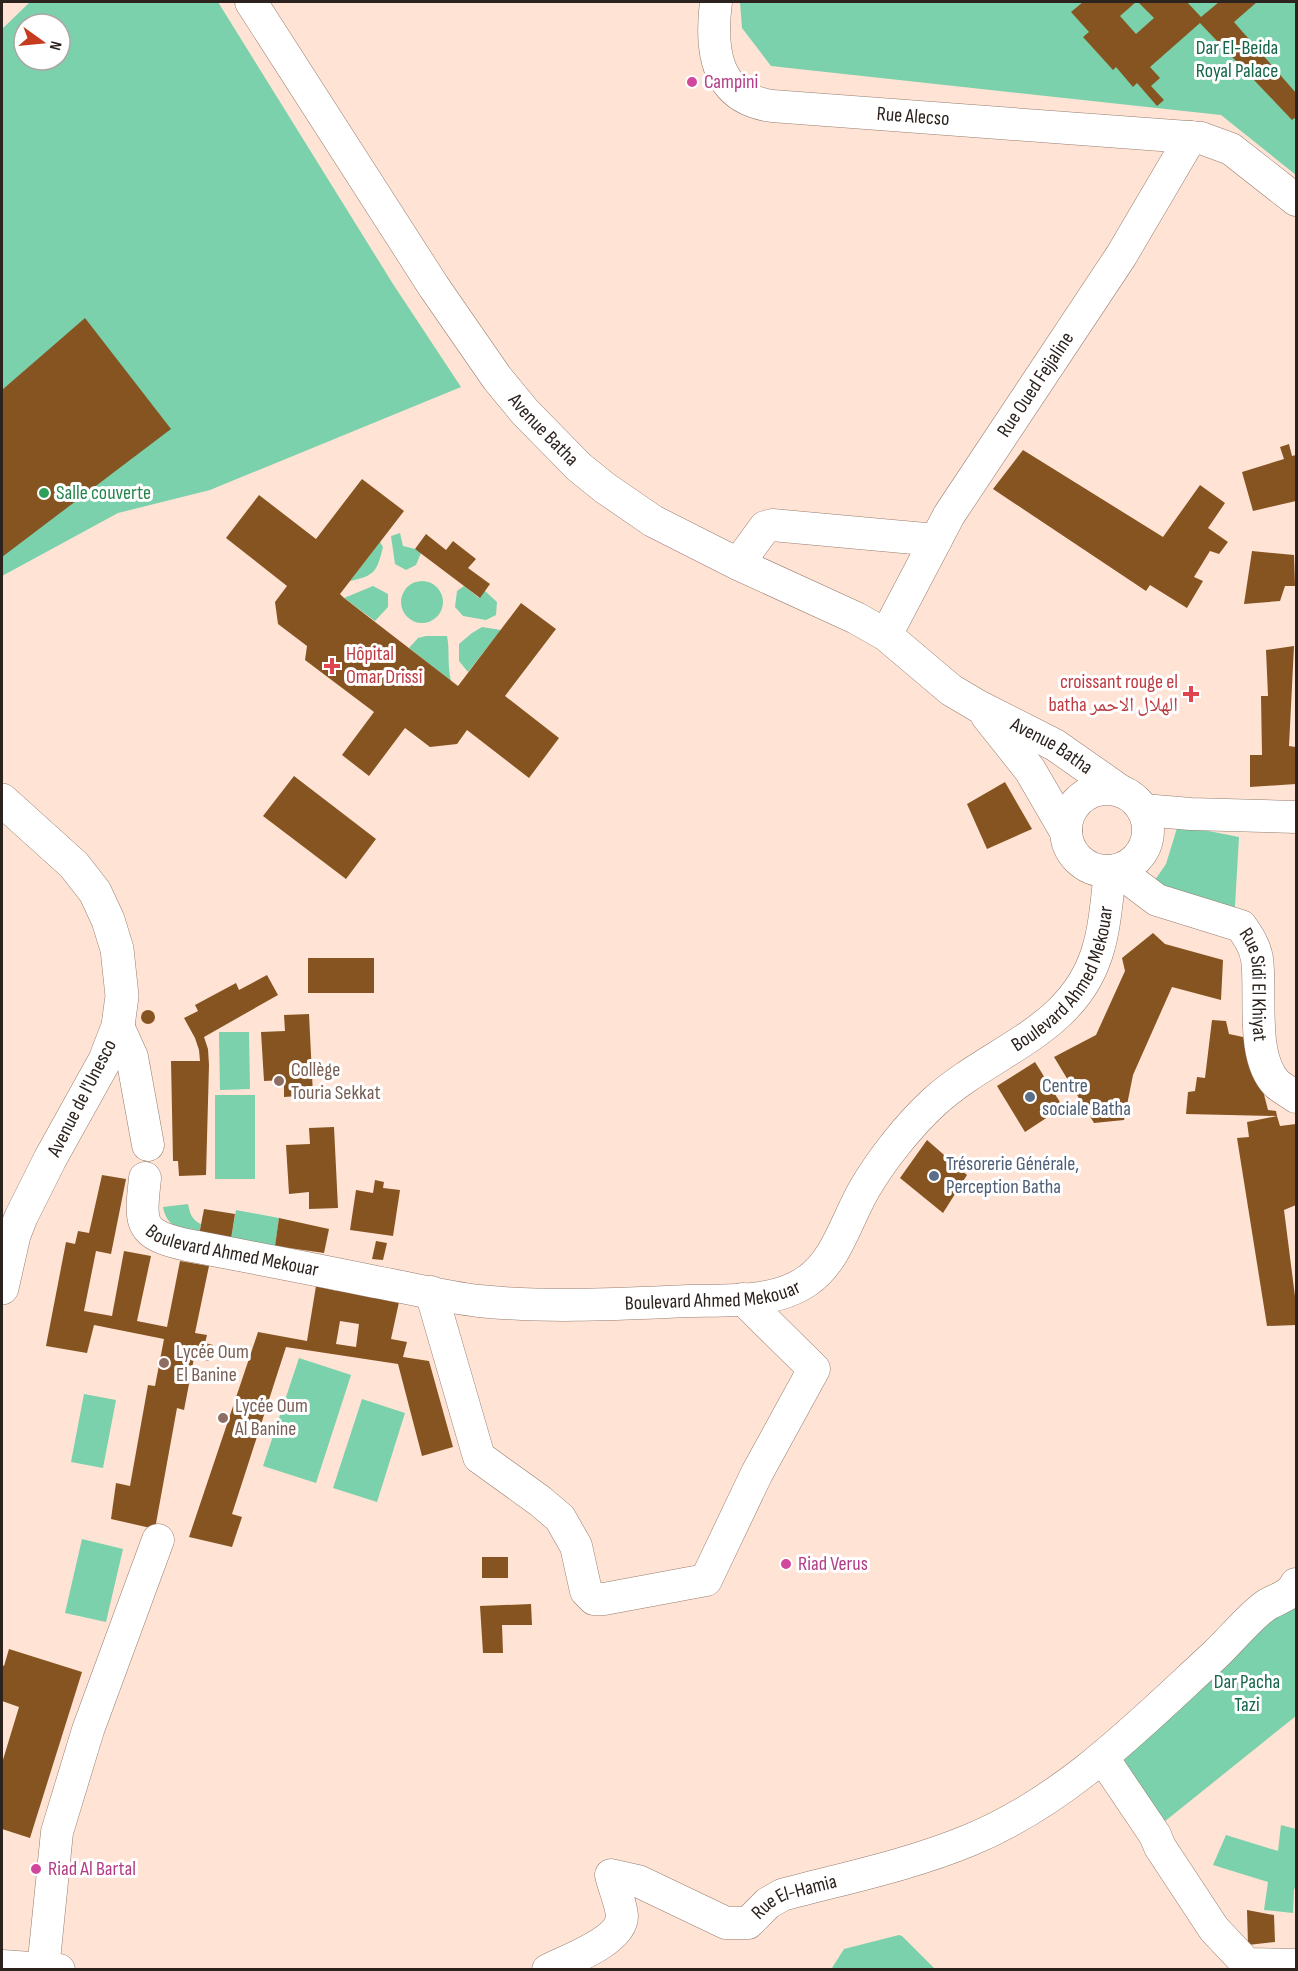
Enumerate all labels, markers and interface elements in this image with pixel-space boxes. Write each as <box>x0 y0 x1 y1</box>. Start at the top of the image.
north arrow <box>12 12 72 72</box>
park label: Dar El-Beida Royal Palace <box>1196 36 1278 83</box>
text: N <box>45 39 65 52</box>
place label: Campini <box>704 70 758 94</box>
marker: Campini <box>685 75 699 89</box>
street label: Rue Alecso <box>876 102 950 131</box>
street label: Rue Oued Fejjaline <box>992 327 1079 442</box>
street label: Avenue Batha <box>502 388 583 471</box>
place label: Salle couverte <box>56 481 151 505</box>
marker: Salle couverte <box>37 486 51 500</box>
place label: Hôpital Omar Drissi <box>346 642 422 689</box>
marker: Hôpital Omar Drissi <box>323 657 341 675</box>
place label: croissant rouge el batha الهلال الاحمر <box>1048 670 1178 717</box>
marker: croissant rouge el batha الهلال الاحمر <box>1182 685 1200 703</box>
street label: Avenue Batha <box>1006 712 1097 780</box>
street label: Boulevard Ahmed Mekouar <box>1007 904 1118 1057</box>
street label: Rue Sidi El Khiyat <box>1234 923 1272 1042</box>
street label: Avenue de l'Unesco <box>42 1035 122 1162</box>
place label: Collège Touria Sekkat <box>291 1058 380 1105</box>
marker: Collège Touria Sekkat <box>272 1074 286 1088</box>
place label: Centre sociale Batha <box>1042 1074 1131 1121</box>
marker: Centre sociale Batha <box>1023 1090 1037 1104</box>
place label: Trésorerie Générale, Perception Batha <box>946 1152 1079 1199</box>
marker: Trésorerie Générale, Perception Batha <box>927 1169 941 1183</box>
street label: Boulevard Ahmed Mekouar <box>140 1220 321 1282</box>
street label: Boulevard Ahmed Mekouar <box>624 1275 805 1316</box>
place label: Lycée Oum El Banine <box>176 1340 249 1387</box>
marker: Lycée Oum El Banine <box>157 1356 171 1370</box>
place label: Lycée Oum Al Banine <box>234 1394 308 1441</box>
marker: Lycée Oum Al Banine <box>216 1411 230 1425</box>
place label: Riad Verus <box>798 1552 868 1576</box>
marker: Riad Verus <box>779 1557 793 1571</box>
park label: Dar Pacha Tazi <box>1214 1670 1280 1717</box>
place label: Riad Al Bartal <box>48 1857 136 1881</box>
marker: Riad Al Bartal <box>29 1862 43 1876</box>
street label: Rue El-Hamia <box>747 1869 839 1924</box>

